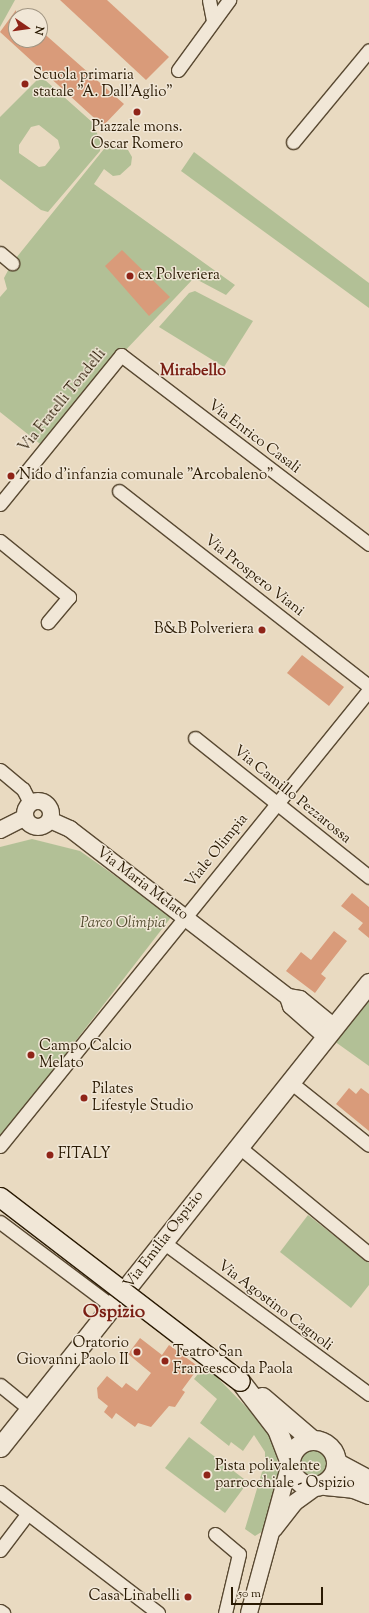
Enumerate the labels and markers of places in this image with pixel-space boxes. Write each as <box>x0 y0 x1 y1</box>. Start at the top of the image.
place label: Scuola primaria statale "A. Dall'Aglio" <box>33 66 173 101</box>
marker: Scuola primaria statale "A. Dall'Aglio" <box>20 79 30 89</box>
marker: Piazzale mons. Oscar Romero <box>132 107 142 117</box>
place label: Piazzale mons. Oscar Romero <box>91 118 183 153</box>
place label: ex Polveriera <box>138 267 220 285</box>
marker: ex Polveriera <box>125 271 135 281</box>
place label: Nido d'infanzia comunale "Arcobaleno" <box>19 467 274 485</box>
marker: Nido d'infanzia comunale "Arcobaleno" <box>6 471 16 481</box>
place label: B&B Polveriera <box>154 621 254 639</box>
marker: B&B Polveriera <box>257 625 267 635</box>
place label: Campo Calcio Melato <box>39 1037 132 1072</box>
marker: Campo Calcio Melato <box>26 1050 36 1060</box>
place label: Pilates Lifestyle Studio <box>92 1080 193 1115</box>
marker: Pilates Lifestyle Studio <box>79 1093 89 1103</box>
place label: FITALY <box>58 1146 111 1164</box>
marker: FITALY <box>45 1150 55 1160</box>
place label: Oratorio Giovanni Paolo II <box>16 1334 129 1369</box>
place label: Teatro San Francesco da Paola <box>173 1343 293 1378</box>
marker: Oratorio Giovanni Paolo II <box>132 1347 142 1357</box>
marker: Teatro San Francesco da Paola <box>160 1356 170 1366</box>
place label: Pista polivalente parrocchiale - Ospizio <box>215 1457 355 1492</box>
marker: Pista polivalente parrocchiale - Ospizio <box>202 1470 212 1480</box>
place label: Casa Linabelli <box>89 1588 180 1606</box>
marker: Casa Linabelli <box>183 1592 193 1602</box>

